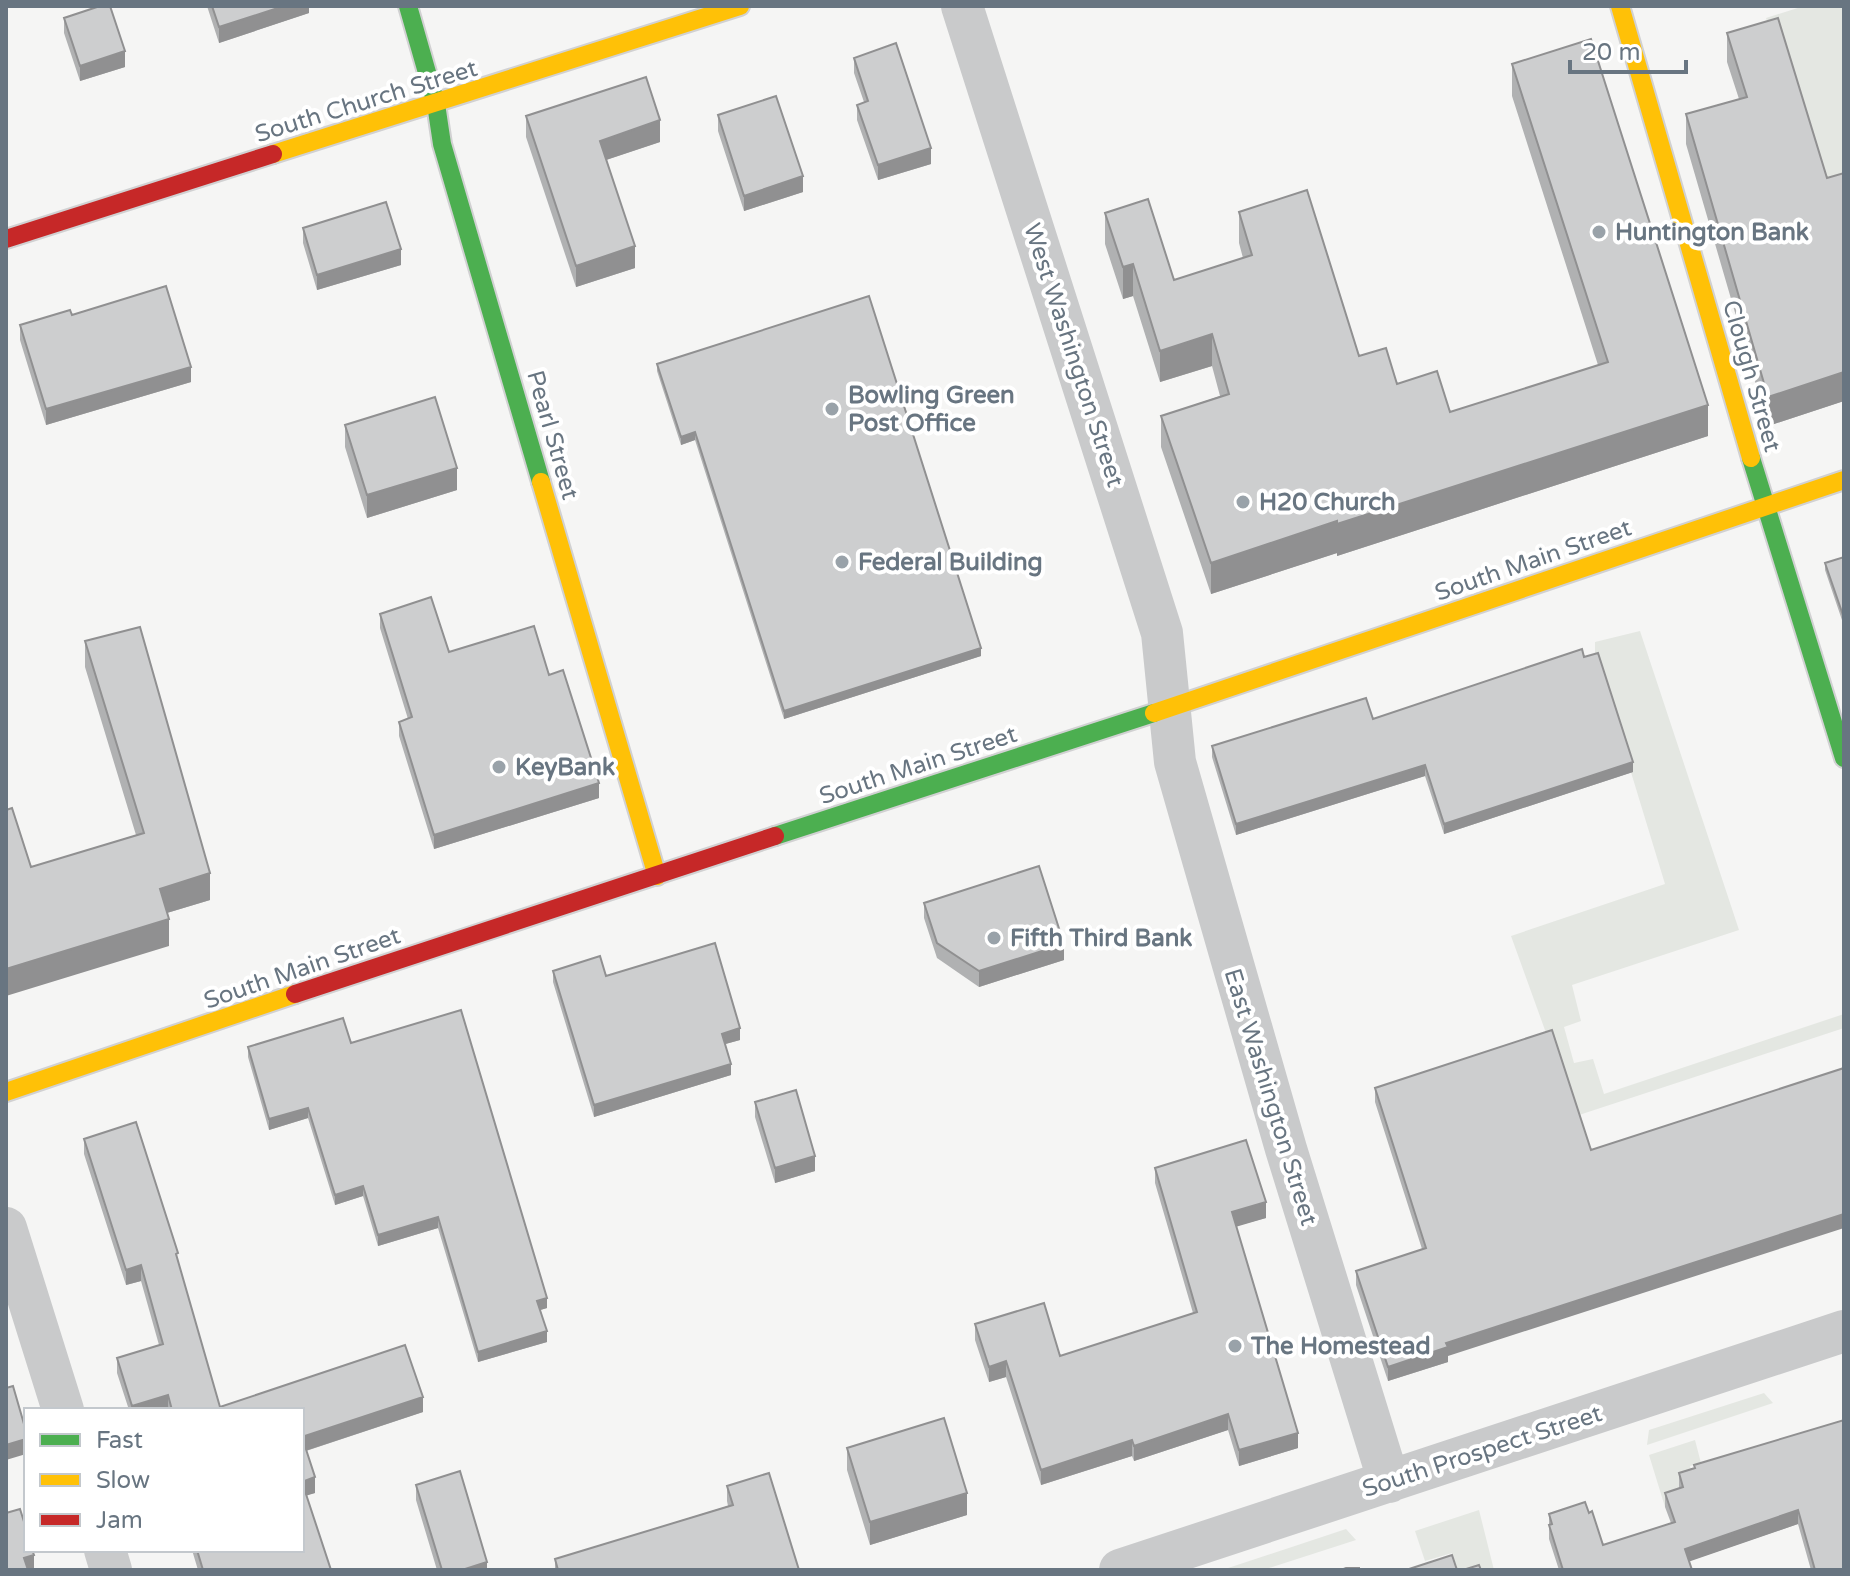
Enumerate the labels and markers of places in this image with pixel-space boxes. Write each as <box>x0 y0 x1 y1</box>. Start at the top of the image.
place label: Huntington Bank <box>1615 218 1809 247</box>
marker: Huntington Bank <box>1590 223 1608 241</box>
place label: Bowling Green Post Office <box>848 381 1015 438</box>
marker: Bowling Green Post Office <box>823 400 841 418</box>
place label: H20 Church <box>1259 488 1396 517</box>
marker: H20 Church <box>1234 493 1252 511</box>
place label: Federal Building <box>858 548 1043 577</box>
marker: Federal Building <box>833 553 851 571</box>
place label: KeyBank <box>515 753 615 782</box>
marker: KeyBank <box>490 758 508 776</box>
place label: Fifth Third Bank <box>1010 924 1192 953</box>
marker: Fifth Third Bank <box>985 929 1003 947</box>
place label: The Homestead <box>1250 1332 1431 1361</box>
marker: The Homestead <box>1226 1337 1244 1355</box>

